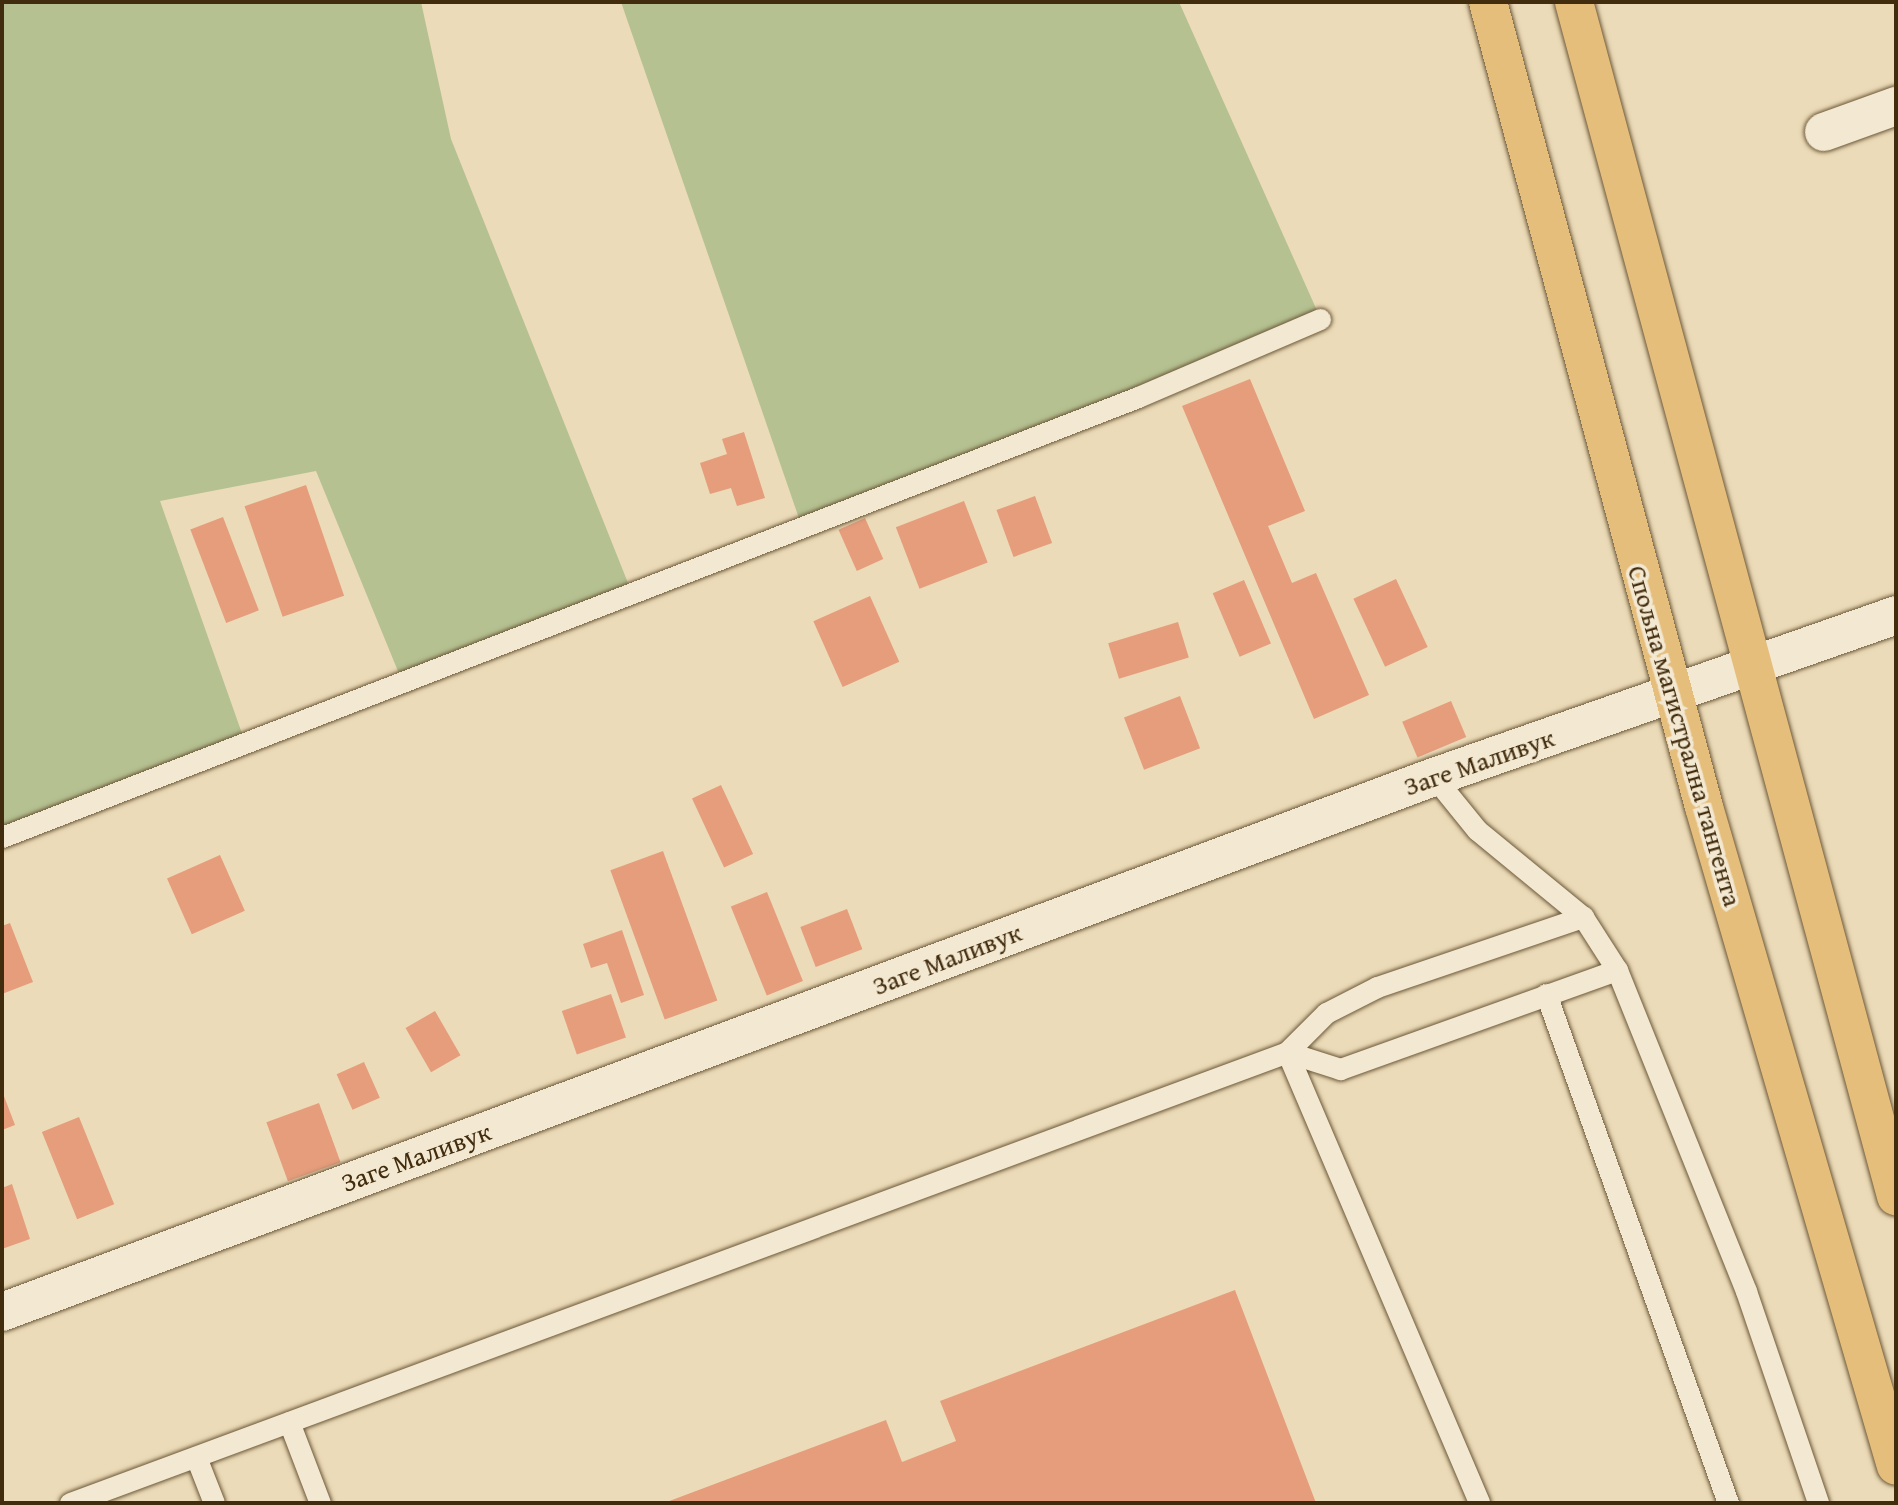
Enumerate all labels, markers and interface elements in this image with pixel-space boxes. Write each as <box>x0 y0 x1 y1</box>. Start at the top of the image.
street label: Спољна магистрална тангента <box>1621 562 1749 910</box>
street label: Заге Маливук <box>1400 722 1558 802</box>
street label: Заге Маливук <box>868 916 1026 1002</box>
street label: Заге Маливук <box>337 1116 495 1198</box>

